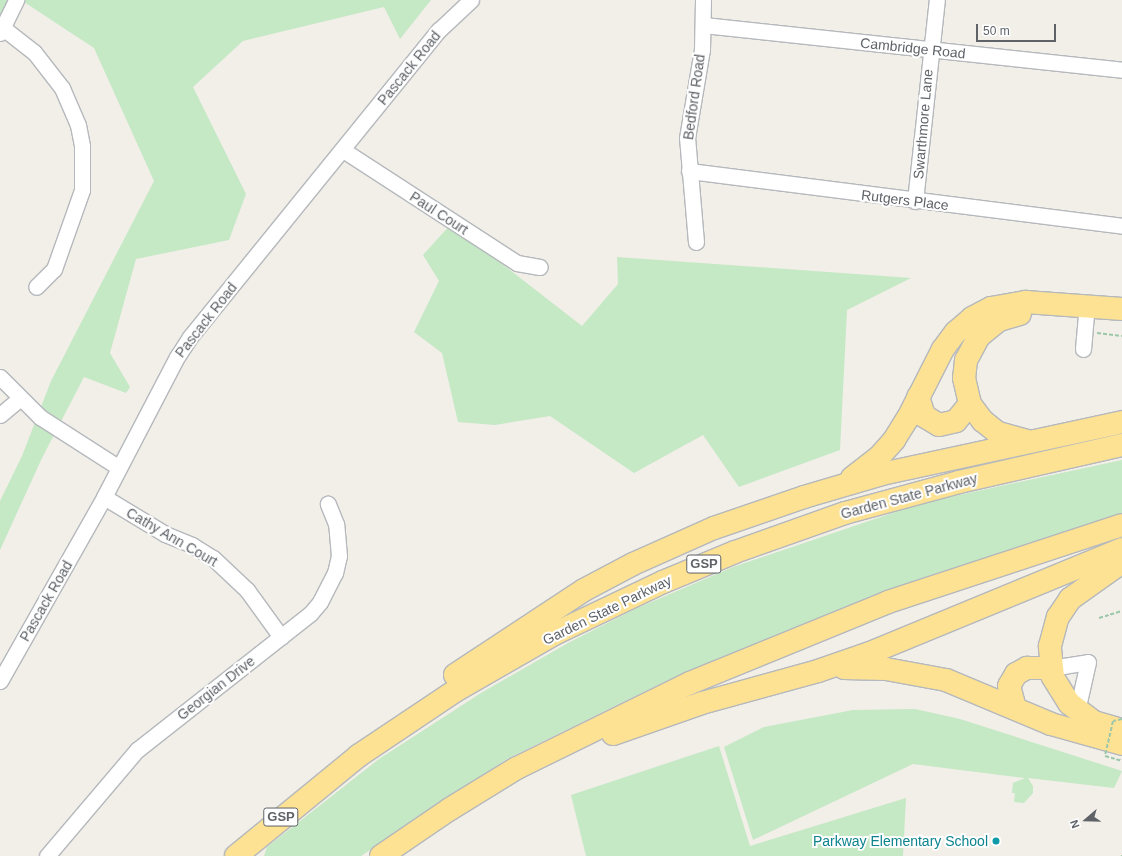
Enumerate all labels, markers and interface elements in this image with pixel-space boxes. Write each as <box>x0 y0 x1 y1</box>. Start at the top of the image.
scale bar <box>978 16 1058 42</box>
text: 50 m <box>983 24 1010 38</box>
street label: Pascack Road <box>374 28 444 108</box>
street label: Cambridge Road <box>859 34 967 62</box>
street label: Bedford Road <box>680 53 708 141</box>
street label: Swarthmore Lane <box>910 68 936 180</box>
street label: Rutgers Place <box>860 186 950 214</box>
street label: Paul Court <box>407 188 471 238</box>
street label: Pascack Road <box>172 279 240 361</box>
street label: Garden State Parkway <box>839 470 979 522</box>
street label: Cathy Ann Court <box>123 504 221 570</box>
road number: GSP <box>686 553 722 575</box>
street label: Pascack Road <box>16 558 76 644</box>
street label: Garden State Parkway <box>540 572 674 648</box>
street label: Georgian Drive <box>174 652 258 724</box>
north arrow <box>1066 800 1106 840</box>
road number: GSP <box>263 806 299 828</box>
text: N <box>1068 818 1082 830</box>
place label: Parkway Elementary School <box>813 833 988 849</box>
marker: Parkway Elementary School <box>991 836 1001 846</box>

